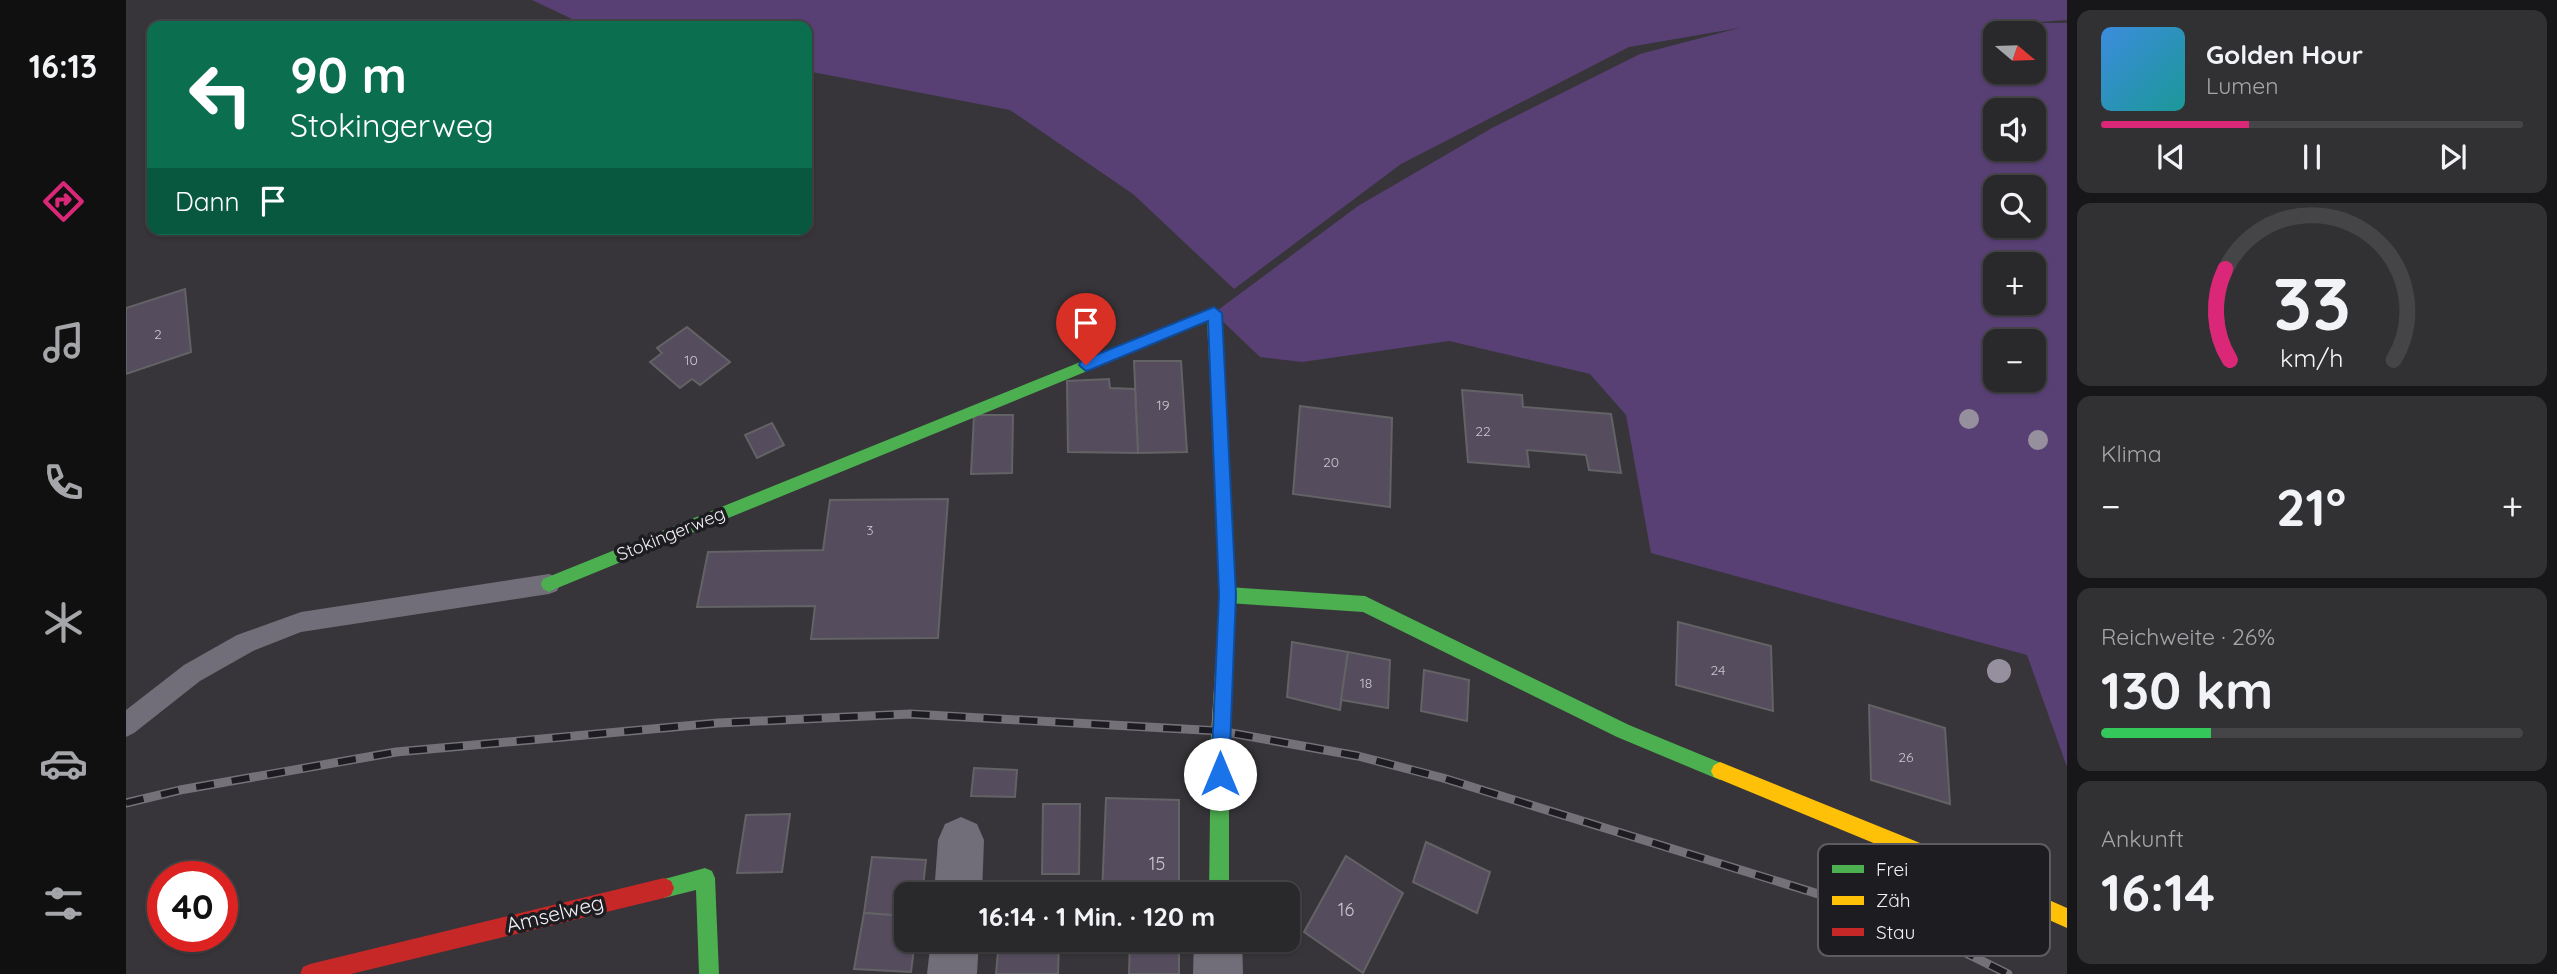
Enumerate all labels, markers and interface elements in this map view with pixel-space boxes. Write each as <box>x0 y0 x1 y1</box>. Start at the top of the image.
north arrow <box>1983 21 2046 84</box>
map controls <box>1983 21 2046 392</box>
text: Golden Hour <box>2206 38 2363 71</box>
text: 90 m <box>290 44 407 105</box>
text: 16:13 <box>29 46 97 86</box>
icon: left <box>175 49 266 140</box>
text: Lumen <box>2206 71 2279 100</box>
button: sound <box>1983 98 2046 161</box>
text: Stokingerweg <box>290 105 494 145</box>
icon: previous <box>2152 138 2190 176</box>
icon: pause <box>2293 138 2331 176</box>
icon: next <box>2434 138 2472 176</box>
button: search <box>1983 175 2046 238</box>
icon: directions <box>39 177 88 226</box>
icon: arrive <box>254 182 292 220</box>
text: Dann <box>175 185 240 218</box>
button: + <box>1983 252 2046 315</box>
text: 33 <box>2273 258 2351 349</box>
pin <box>1056 293 1116 365</box>
icon: arrive <box>1067 304 1105 342</box>
icon: music <box>39 318 88 367</box>
house number: 2 <box>154 325 162 343</box>
button: − <box>1983 329 2046 392</box>
text: km/h <box>2280 342 2344 373</box>
house number: 10 <box>684 351 698 369</box>
house number: 19 <box>1157 396 1170 414</box>
house number: 22 <box>1475 422 1491 440</box>
text: Klima <box>2101 439 2162 468</box>
house number: 20 <box>1323 453 1339 471</box>
icon: phone <box>39 458 88 507</box>
text: 21° <box>2276 474 2346 539</box>
text: − <box>2101 482 2121 530</box>
text: + <box>2502 482 2523 530</box>
street label: Stokingerweg <box>613 501 728 566</box>
house number: 3 <box>866 521 874 539</box>
icon: climate <box>39 598 88 647</box>
text: Reichweite · 26% <box>2101 622 2275 651</box>
text: 130 km <box>2101 657 2273 722</box>
house number: 24 <box>1711 661 1725 679</box>
house number: 18 <box>1360 674 1372 692</box>
position arrow <box>1183 737 1257 811</box>
icon: car <box>39 739 88 788</box>
house number: 26 <box>1898 748 1914 766</box>
text: Ankunft <box>2101 824 2184 853</box>
legend <box>1818 844 2050 956</box>
house number: 15 <box>1149 852 1165 875</box>
text: Frei <box>1876 857 1908 881</box>
text: 16:14 <box>2101 859 2215 924</box>
speed limit sign: 40 <box>147 861 238 952</box>
icon: filters <box>39 879 88 928</box>
street label: Amselweg <box>503 888 606 938</box>
text: Zäh <box>1876 888 1911 912</box>
house number: 16 <box>1338 898 1354 921</box>
text: 16:14 · 1 Min. · 120 m <box>979 900 1215 933</box>
text: Stau <box>1876 920 1915 944</box>

